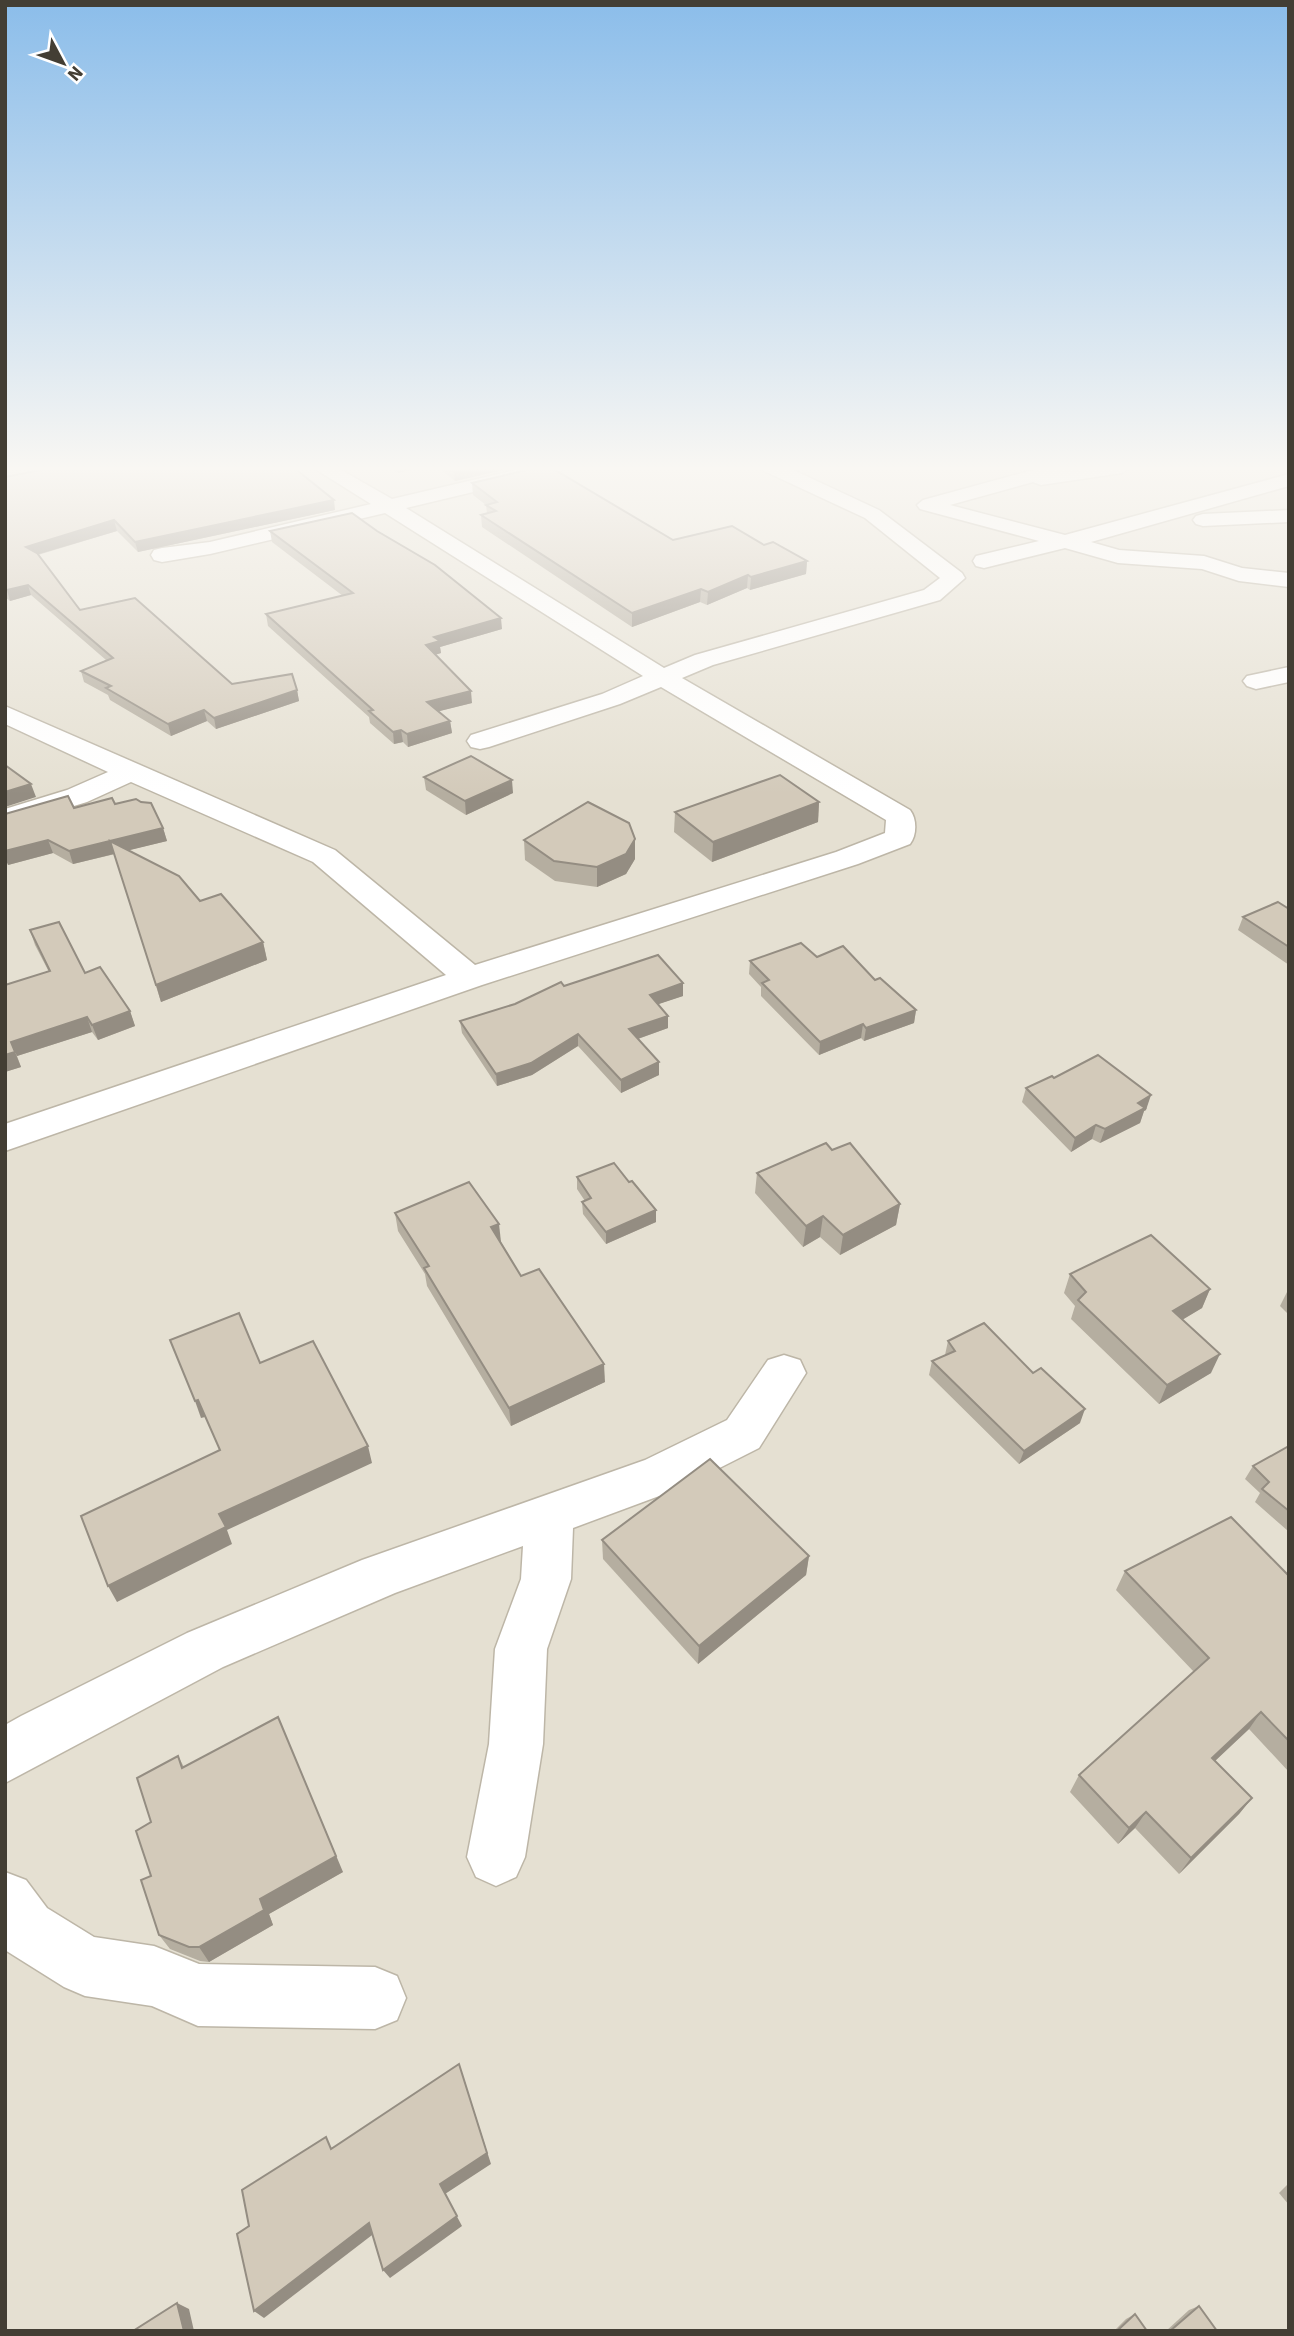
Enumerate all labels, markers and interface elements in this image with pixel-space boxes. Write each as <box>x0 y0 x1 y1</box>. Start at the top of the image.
north arrow <box>28 28 98 98</box>
text: N <box>60 60 89 87</box>

